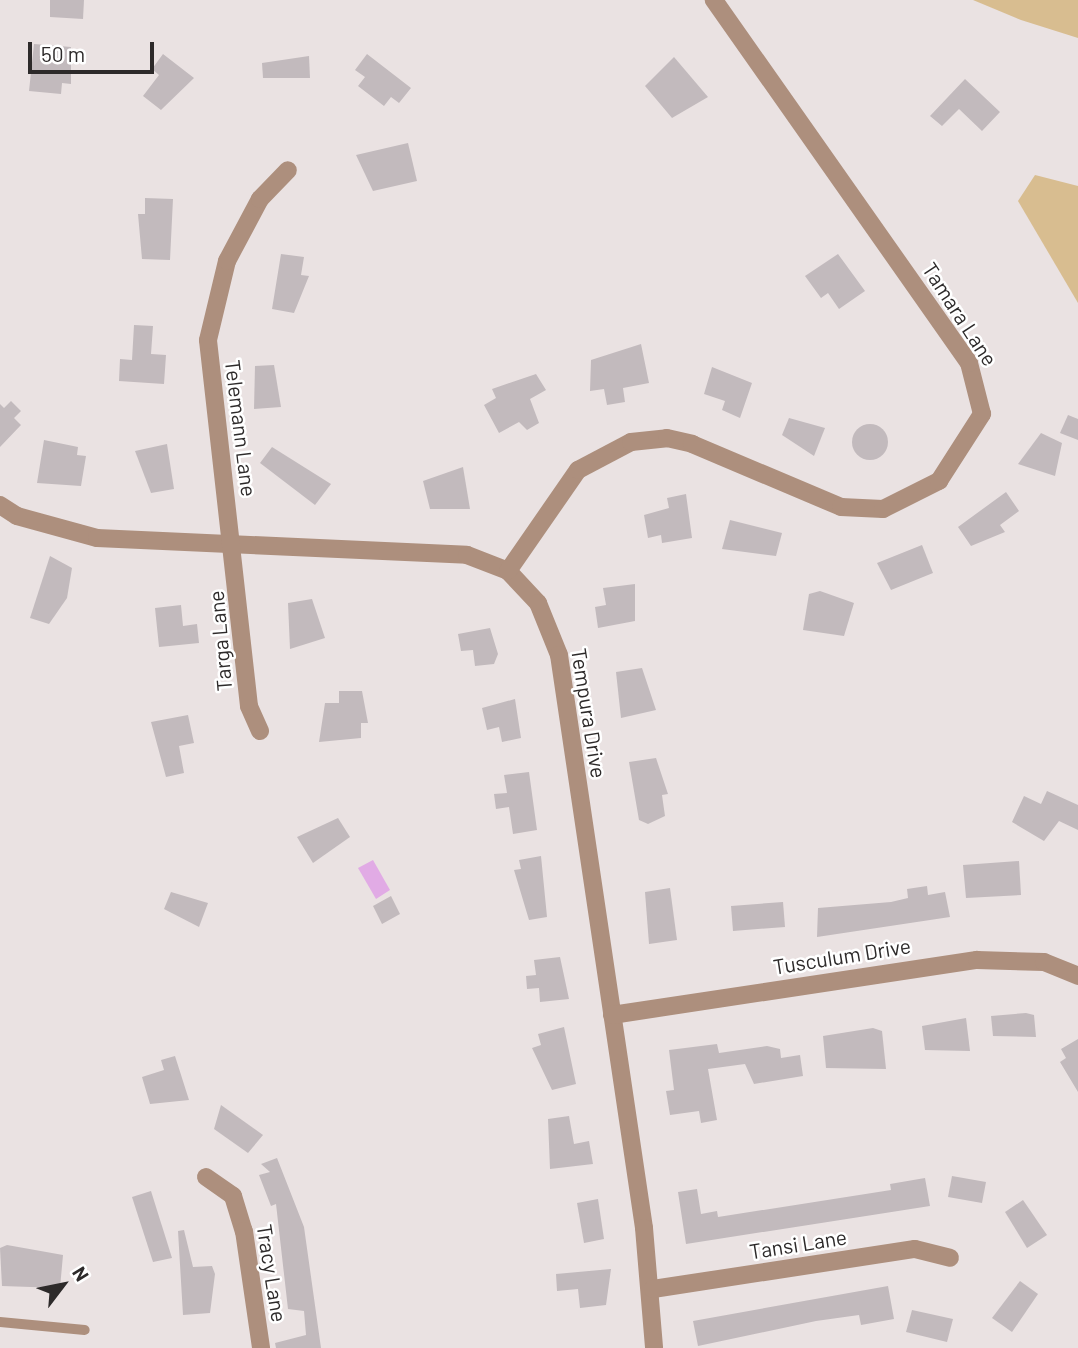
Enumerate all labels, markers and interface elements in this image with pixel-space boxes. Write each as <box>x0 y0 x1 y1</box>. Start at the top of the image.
scale bar <box>32 28 158 72</box>
text: 50 m <box>41 41 85 66</box>
street label: Tamara Lane <box>917 258 1003 370</box>
street label: Telemann Lane <box>220 358 262 498</box>
street label: Targa Lane <box>203 590 237 692</box>
street label: Tempura Drive <box>566 646 612 780</box>
street label: Tusculum Drive <box>771 933 913 979</box>
street label: Tracy Lane <box>252 1222 292 1324</box>
street label: Tansi Lane <box>747 1224 849 1264</box>
north arrow <box>28 1250 98 1320</box>
text: N <box>68 1262 94 1285</box>

